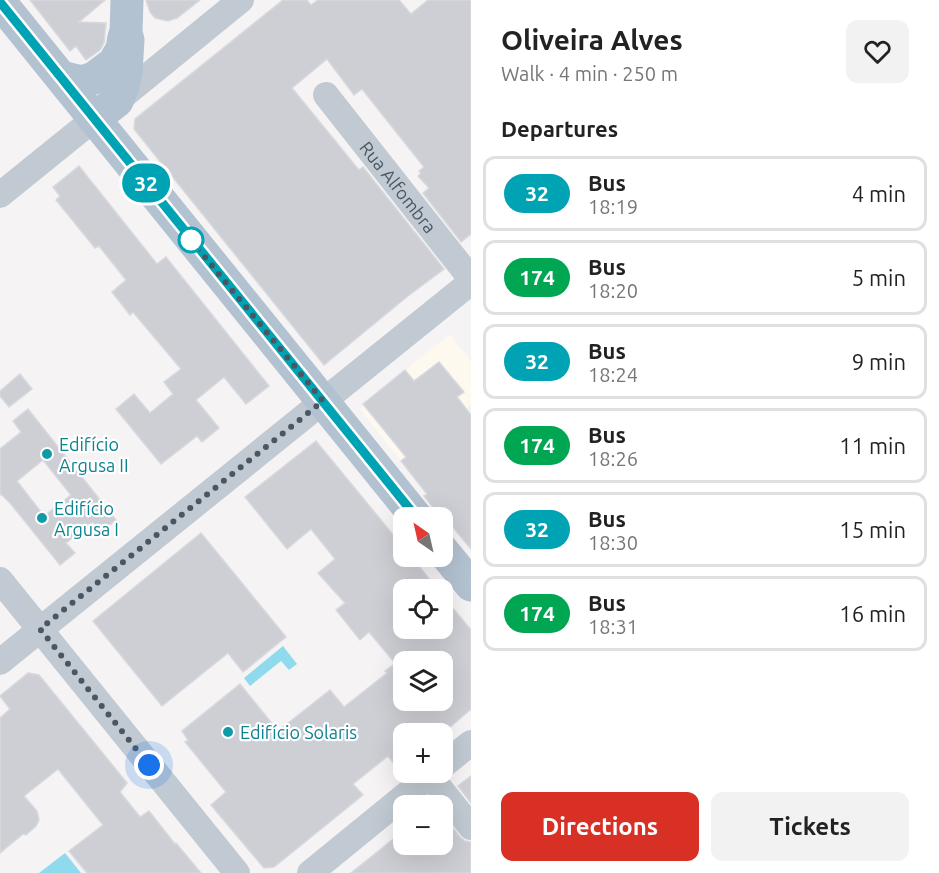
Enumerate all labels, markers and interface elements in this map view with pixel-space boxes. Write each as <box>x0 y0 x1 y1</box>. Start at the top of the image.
button: heart <box>846 20 909 83</box>
text: Oliveira Alves <box>501 24 683 55</box>
text: Walk · 4 min · 250 m <box>501 62 678 85</box>
text: Departures <box>501 116 618 141</box>
street label: Rua Alfombra <box>356 137 441 237</box>
line badge: 32 <box>119 164 173 202</box>
text: Bus <box>588 170 626 195</box>
text: 32 <box>134 171 158 195</box>
text: 32 <box>525 181 549 205</box>
text: 4 min <box>852 181 906 206</box>
text: 18:19 <box>588 195 638 218</box>
unlabelled marker <box>178 227 204 253</box>
text: Bus <box>588 254 626 279</box>
text: 174 <box>519 265 555 289</box>
text: 5 min <box>852 265 906 290</box>
text: 18:20 <box>588 279 638 302</box>
text: Bus <box>588 338 626 363</box>
text: 32 <box>525 349 549 373</box>
text: 9 min <box>852 349 906 374</box>
text: 18:24 <box>588 363 638 386</box>
text: Bus <box>588 422 626 447</box>
text: 174 <box>519 433 555 457</box>
text: 11 min <box>839 433 906 458</box>
place label: Edifício Argusa II <box>59 434 129 475</box>
marker: Edifício Argusa II <box>40 447 54 461</box>
text: 18:26 <box>588 447 638 470</box>
place label: Edifício Argusa I <box>54 498 119 539</box>
text: Bus <box>588 506 626 531</box>
north arrow <box>393 507 453 567</box>
map controls <box>393 507 453 855</box>
marker: Edifício Argusa I <box>35 511 49 525</box>
text: 32 <box>525 517 549 541</box>
text: 15 min <box>839 517 906 542</box>
text: 18:30 <box>588 531 638 554</box>
button: locate <box>393 579 453 639</box>
text: Bus <box>588 590 626 615</box>
text: 174 <box>519 601 555 625</box>
text: 16 min <box>839 601 906 626</box>
text: 18:31 <box>588 615 638 638</box>
button: layers <box>393 651 453 711</box>
place label: Edifício Solaris <box>240 722 357 742</box>
button: + <box>393 723 453 783</box>
marker: Edifício Solaris <box>221 725 235 739</box>
your location <box>134 750 164 780</box>
button: Directions <box>501 792 699 861</box>
button: Tickets <box>711 792 909 861</box>
button: − <box>393 795 453 855</box>

